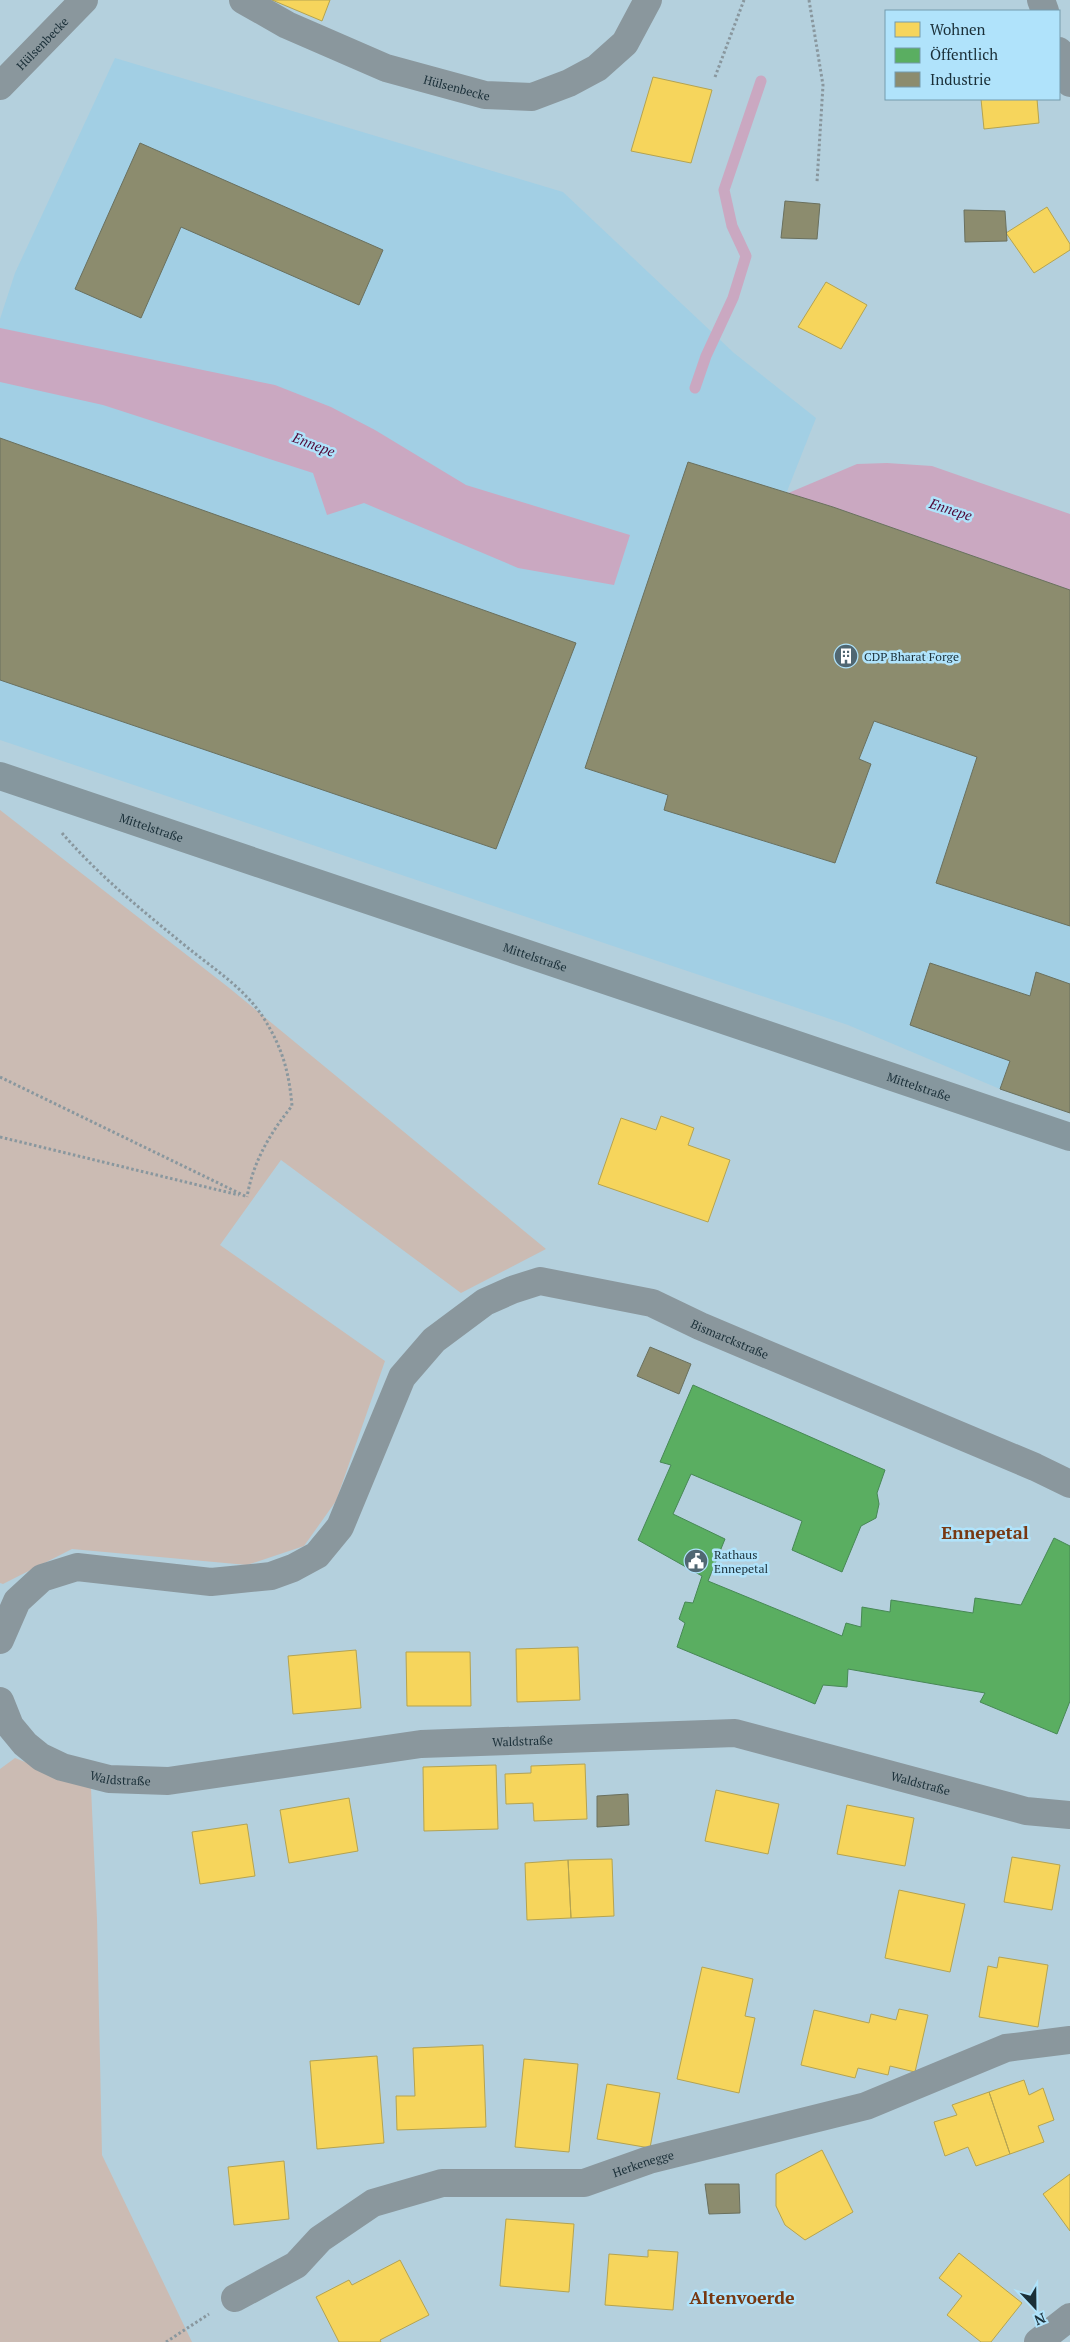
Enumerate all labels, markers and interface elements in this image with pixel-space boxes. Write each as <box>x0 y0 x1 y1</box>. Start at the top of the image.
legend <box>885 10 1060 100</box>
street label: Hülsenbecke <box>13 14 71 73</box>
text: Wohnen <box>930 19 986 39</box>
text: Öffentlich <box>930 44 998 64</box>
text: Industrie <box>930 69 991 89</box>
street label: Hülsenbecke <box>422 71 490 103</box>
water label: Ennepe <box>289 427 338 461</box>
water label: Ennepe <box>926 493 975 525</box>
building icon: CDP Bharat Forge <box>833 643 859 669</box>
place label: CDP Bharat Forge <box>864 649 959 664</box>
street label: Mittelstraße <box>118 809 186 845</box>
street label: Mittelstraße <box>501 939 569 974</box>
street label: Mittelstraße <box>885 1068 953 1104</box>
street label: Bismarckstraße <box>689 1315 771 1362</box>
district label: Ennepetal <box>941 1520 1029 1544</box>
place label: Rathaus Ennepetal <box>714 1547 769 1576</box>
public building icon: Rathaus Ennepetal <box>683 1548 709 1574</box>
street label: Waldstraße <box>492 1732 553 1749</box>
street label: Waldstraße <box>89 1767 151 1788</box>
street label: Waldstraße <box>889 1768 952 1798</box>
street label: Herkenegge <box>610 2147 675 2180</box>
north arrow <box>1010 2282 1060 2332</box>
district label: Altenvoerde <box>689 2285 795 2309</box>
text: N <box>1031 2309 1049 2330</box>

